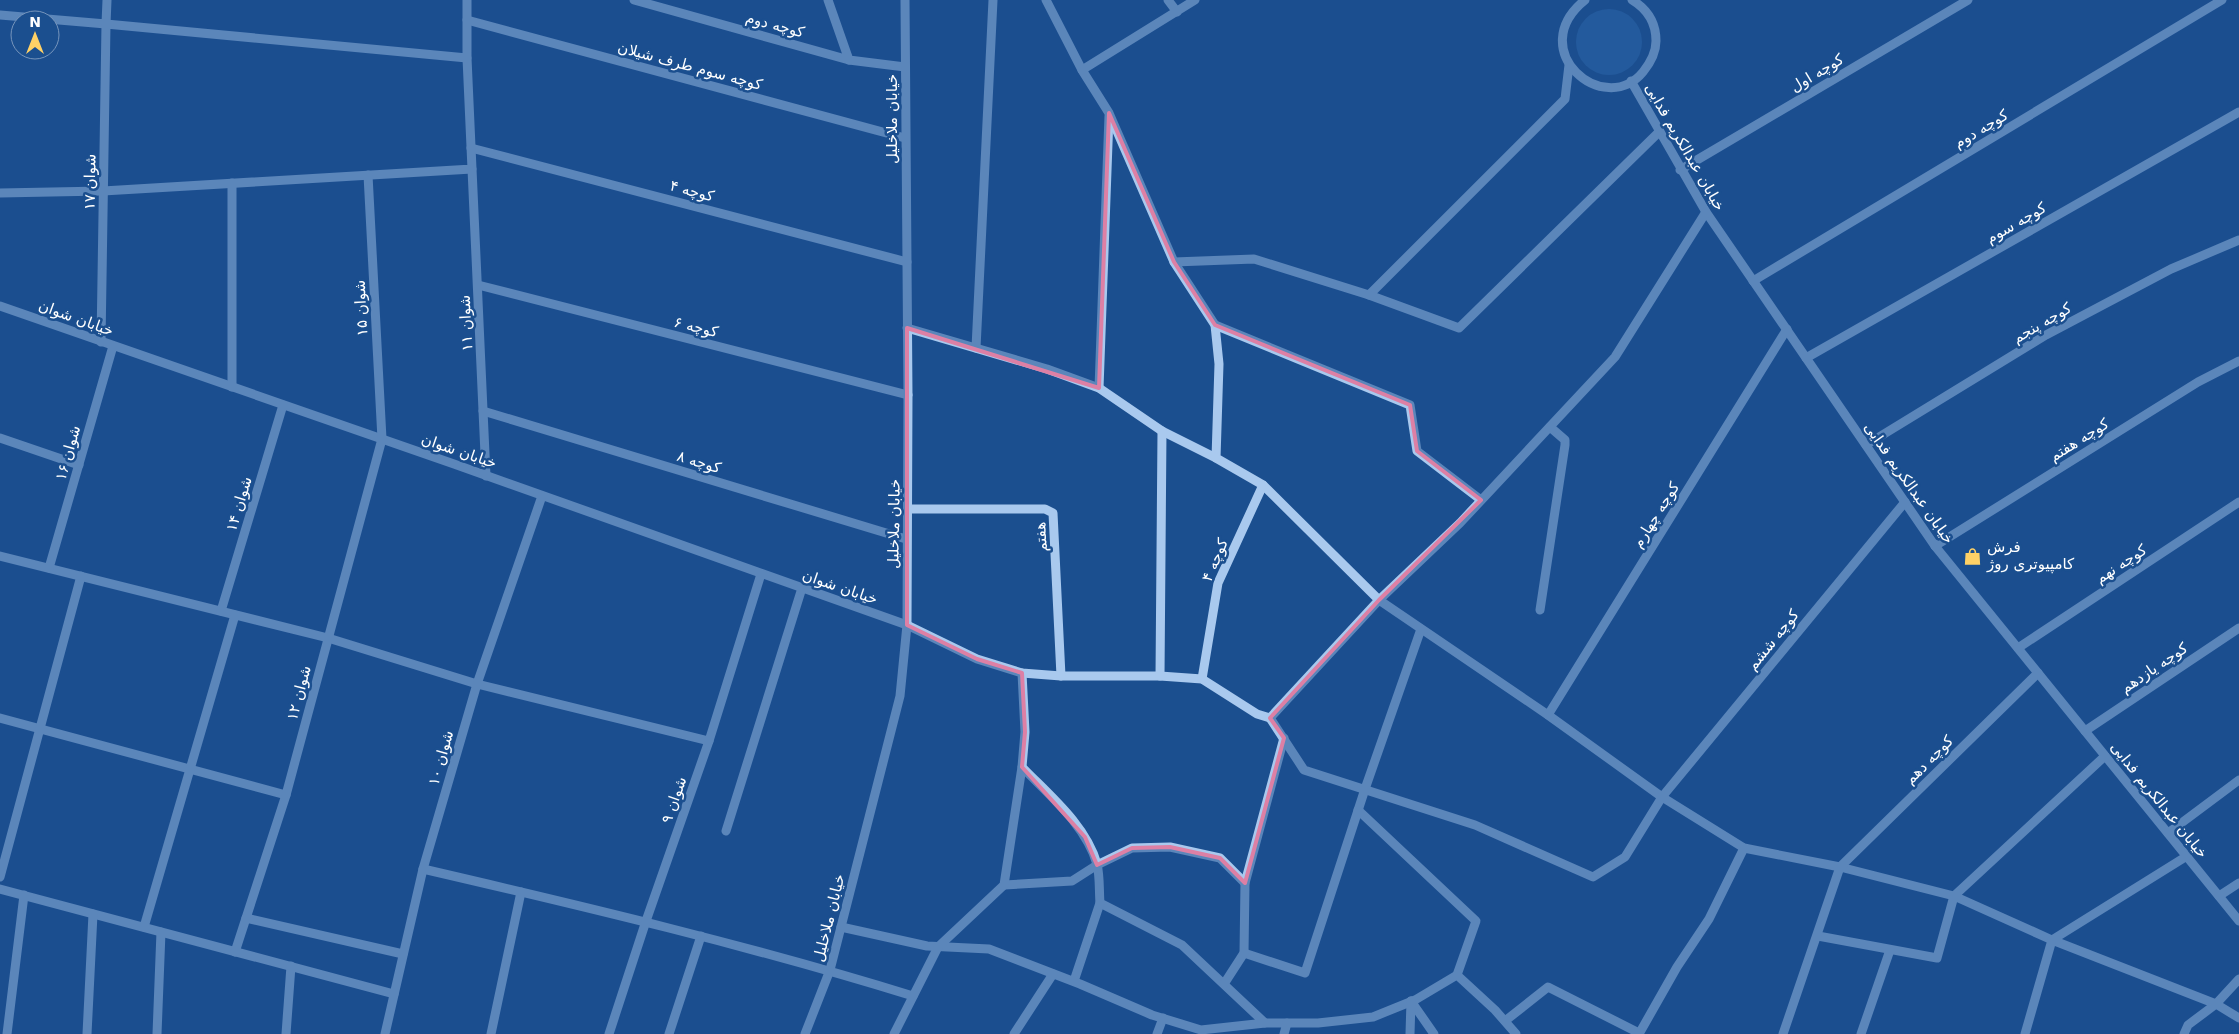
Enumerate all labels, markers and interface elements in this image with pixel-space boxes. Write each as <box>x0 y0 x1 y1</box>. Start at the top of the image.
street label: کوچه دوم <box>744 9 807 42</box>
north arrow <box>10 10 60 60</box>
text: N <box>29 14 41 30</box>
street label: کوچه سوم طرف شیلان <box>616 38 765 94</box>
street label: کوچه اول <box>1787 50 1848 96</box>
street label: خیابان ملاخلیل <box>883 74 901 164</box>
street label: خیابان عبدالکریم فدایی <box>1641 80 1729 214</box>
street label: کوچه دوم <box>1951 105 2012 152</box>
street label: شوان ۱۷ <box>81 154 99 210</box>
street label: کوچه ۴ <box>668 176 717 206</box>
street label: کوچه سوم <box>1983 198 2050 247</box>
street label: شوان ۱۵ <box>351 279 371 337</box>
street label: شوان ۱۱ <box>456 294 476 352</box>
street label: خیابان شوان <box>36 296 116 340</box>
street label: کوچه پنجم <box>2009 298 2076 348</box>
street label: کوچه ۶ <box>672 313 721 341</box>
street label: کوچه هفتم <box>2046 414 2113 465</box>
street label: خیابان عبدالکریم فدایی <box>1860 419 1958 547</box>
street label: شوان ۱۶ <box>52 423 84 483</box>
street label: خیابان شوان <box>419 430 499 472</box>
street label: کوچه ۸ <box>675 447 724 477</box>
street label: شوان ۱۴ <box>222 474 256 534</box>
street label: کوچه چهارم <box>1629 478 1684 551</box>
street label: خیابان ملاخلیل <box>884 479 904 569</box>
street label: هفتم <box>1031 521 1051 553</box>
street label: کوچه ۴ <box>1198 535 1232 584</box>
place label: فرش کامپیوتری روژ <box>1986 538 2075 574</box>
street label: کوچه نهم <box>2092 540 2151 587</box>
shop icon: فرش کامپیوتری روژ <box>1963 546 1983 566</box>
street label: خیابان شوان <box>800 566 880 608</box>
street label: کوچه ششم <box>1743 605 1803 674</box>
street label: کوچه یازدهم <box>2117 638 2192 697</box>
street label: شوان ۱۲ <box>283 663 315 723</box>
street label: شوان ۱۰ <box>425 728 457 788</box>
street label: کوچه دهم <box>1901 731 1958 788</box>
street label: خیابان عبدالکریم فدایی <box>2107 738 2211 862</box>
street label: شوان ۹ <box>658 774 690 826</box>
street label: خیابان ملاخلیل <box>809 872 849 964</box>

